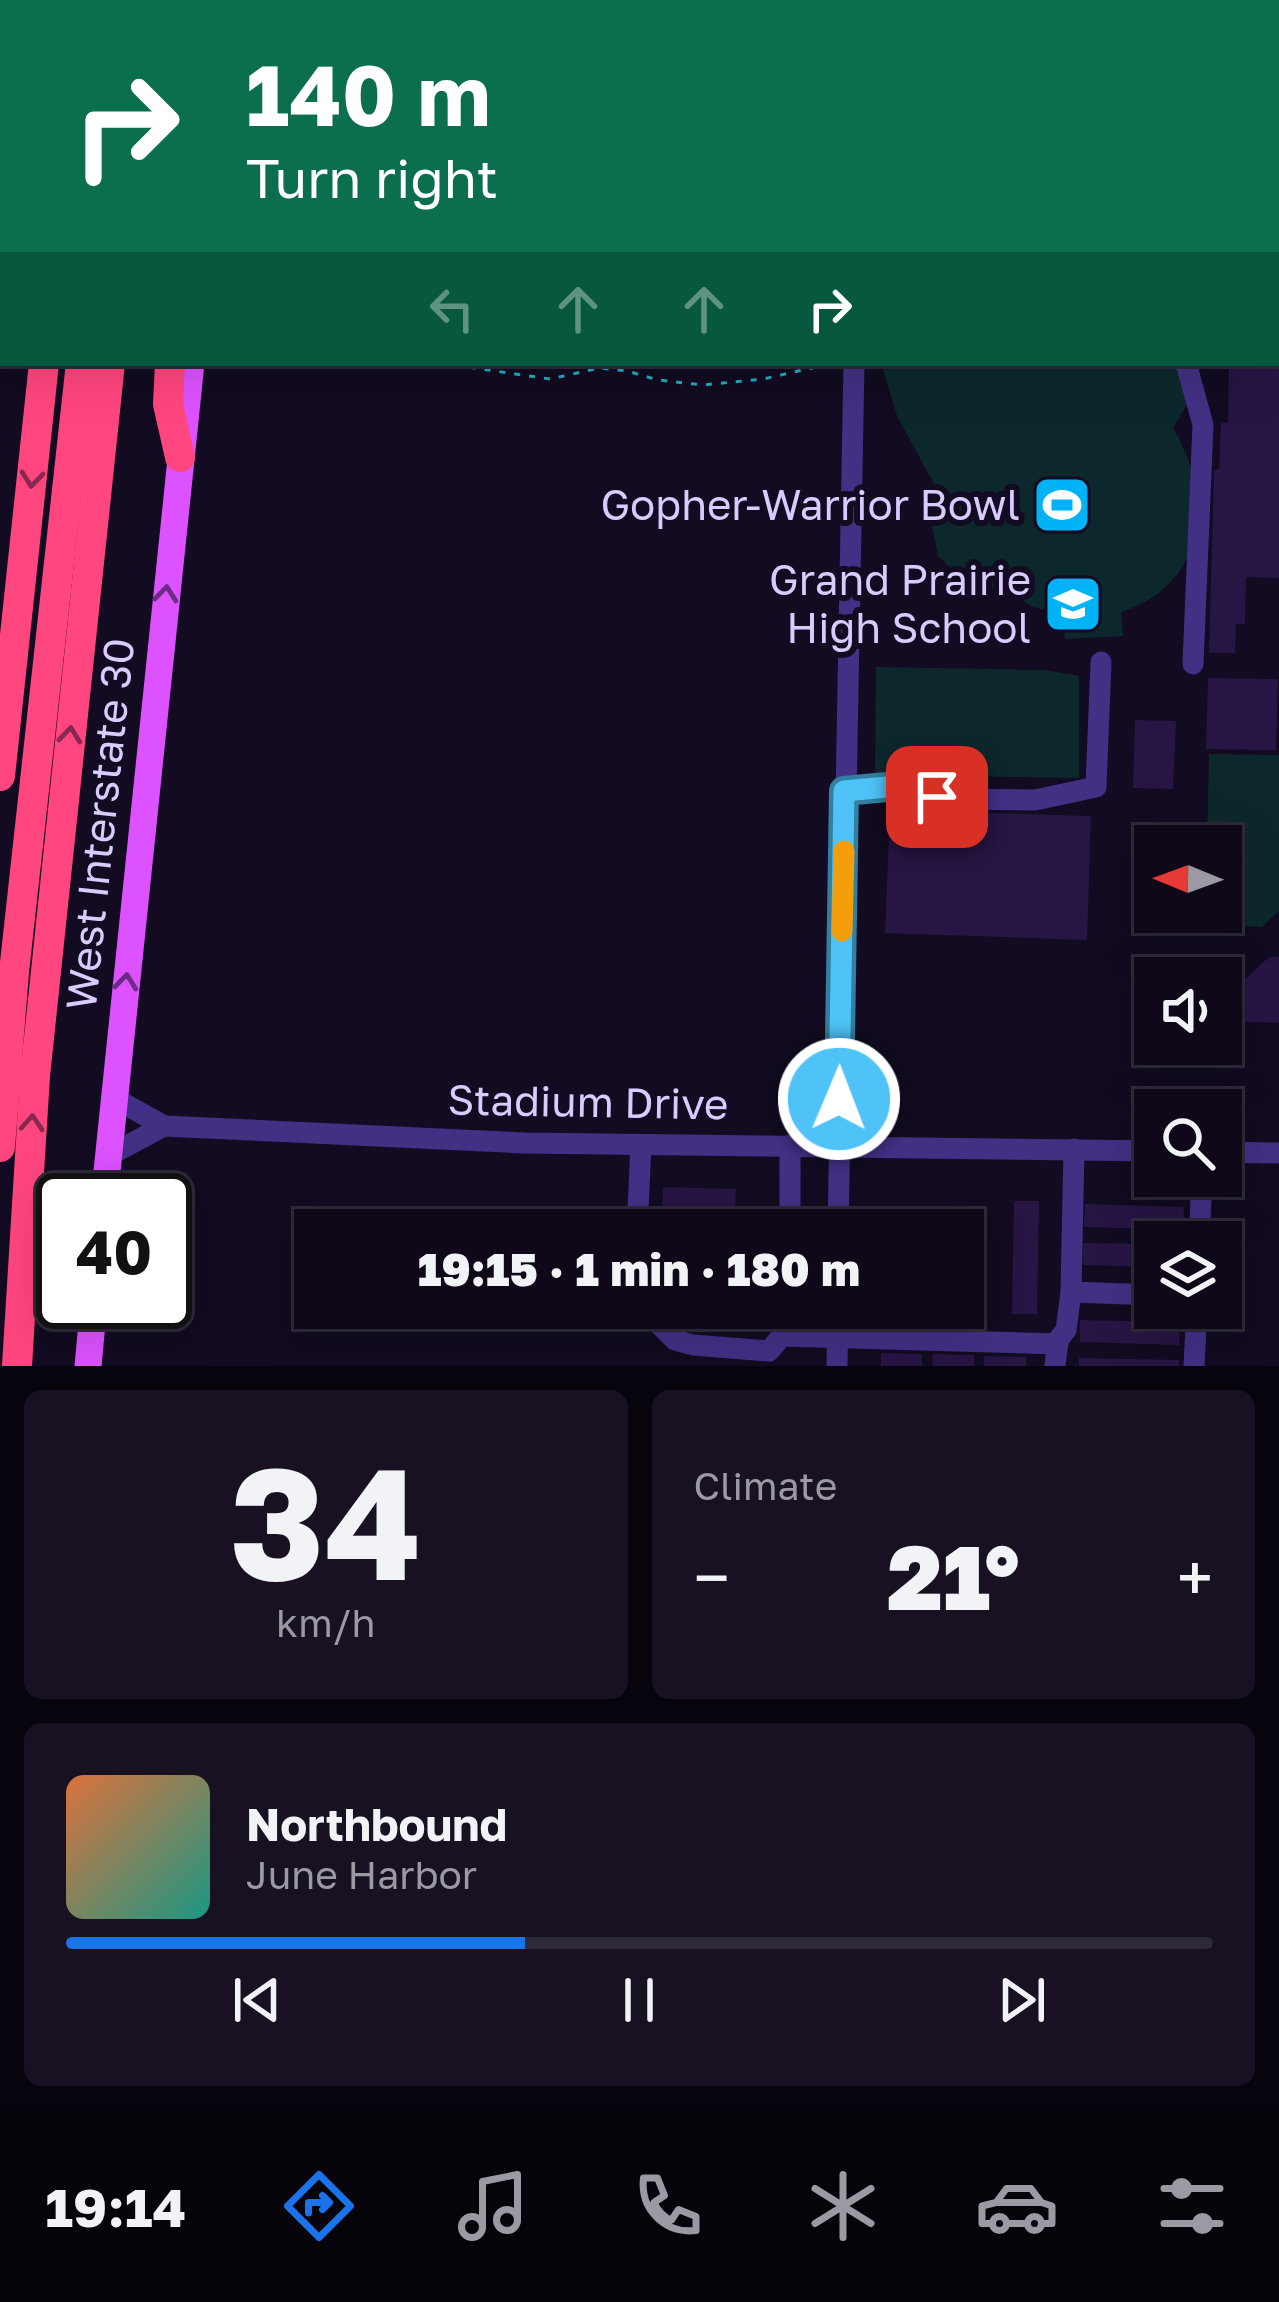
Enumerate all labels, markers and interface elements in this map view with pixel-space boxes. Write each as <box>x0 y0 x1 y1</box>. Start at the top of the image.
text: 140 m <box>246 44 491 144</box>
icon: right <box>48 48 204 204</box>
text: Turn right <box>246 145 498 210</box>
icon: left <box>419 276 485 342</box>
icon: ahead <box>545 276 611 342</box>
icon: ahead <box>671 276 737 342</box>
icon: right <box>797 276 863 342</box>
one-way arrow <box>20 470 45 489</box>
sports icon: Gopher-Warrior Bowl <box>1031 474 1093 536</box>
place label: Gopher-Warrior Bowl <box>601 479 1020 529</box>
place label: Grand Prairie High School <box>769 554 1031 652</box>
school or university icon: Grand Prairie High School <box>1042 573 1104 635</box>
one-way arrow <box>153 584 178 603</box>
street label: West Interstate 30 <box>55 636 143 1012</box>
one-way arrow <box>57 726 83 745</box>
pin <box>886 746 988 848</box>
icon: arrive <box>904 764 970 830</box>
north arrow <box>1134 825 1242 933</box>
map controls <box>1134 825 1242 1329</box>
button: sound <box>1134 957 1242 1065</box>
one-way arrow <box>113 972 138 991</box>
position arrow <box>776 1036 902 1162</box>
street label: Stadium Drive <box>447 1074 729 1128</box>
button: search <box>1134 1089 1242 1197</box>
one-way arrow <box>19 1114 45 1132</box>
speed limit sign: 40 <box>36 1173 192 1329</box>
button: layers <box>1134 1221 1242 1329</box>
text: 19:15 · 1 min · 180 m <box>418 1242 860 1296</box>
text: 34 <box>229 1427 422 1614</box>
text: Climate <box>694 1462 837 1509</box>
text: 21° <box>887 1522 1020 1630</box>
text: − <box>694 1537 730 1617</box>
text: + <box>1177 1537 1213 1617</box>
text: km/h <box>276 1599 375 1646</box>
text: Northbound <box>246 1797 507 1851</box>
text: June Harbor <box>246 1851 477 1898</box>
icon: previous <box>224 1967 290 2033</box>
icon: pause <box>606 1967 672 2033</box>
icon: next <box>989 1967 1055 2033</box>
icon: directions <box>277 2164 361 2248</box>
icon: music <box>451 2164 535 2248</box>
icon: phone <box>626 2164 710 2248</box>
icon: climate <box>801 2164 885 2248</box>
icon: car <box>975 2164 1059 2248</box>
icon: filters <box>1150 2164 1234 2248</box>
text: 19:14 <box>45 2174 186 2239</box>

